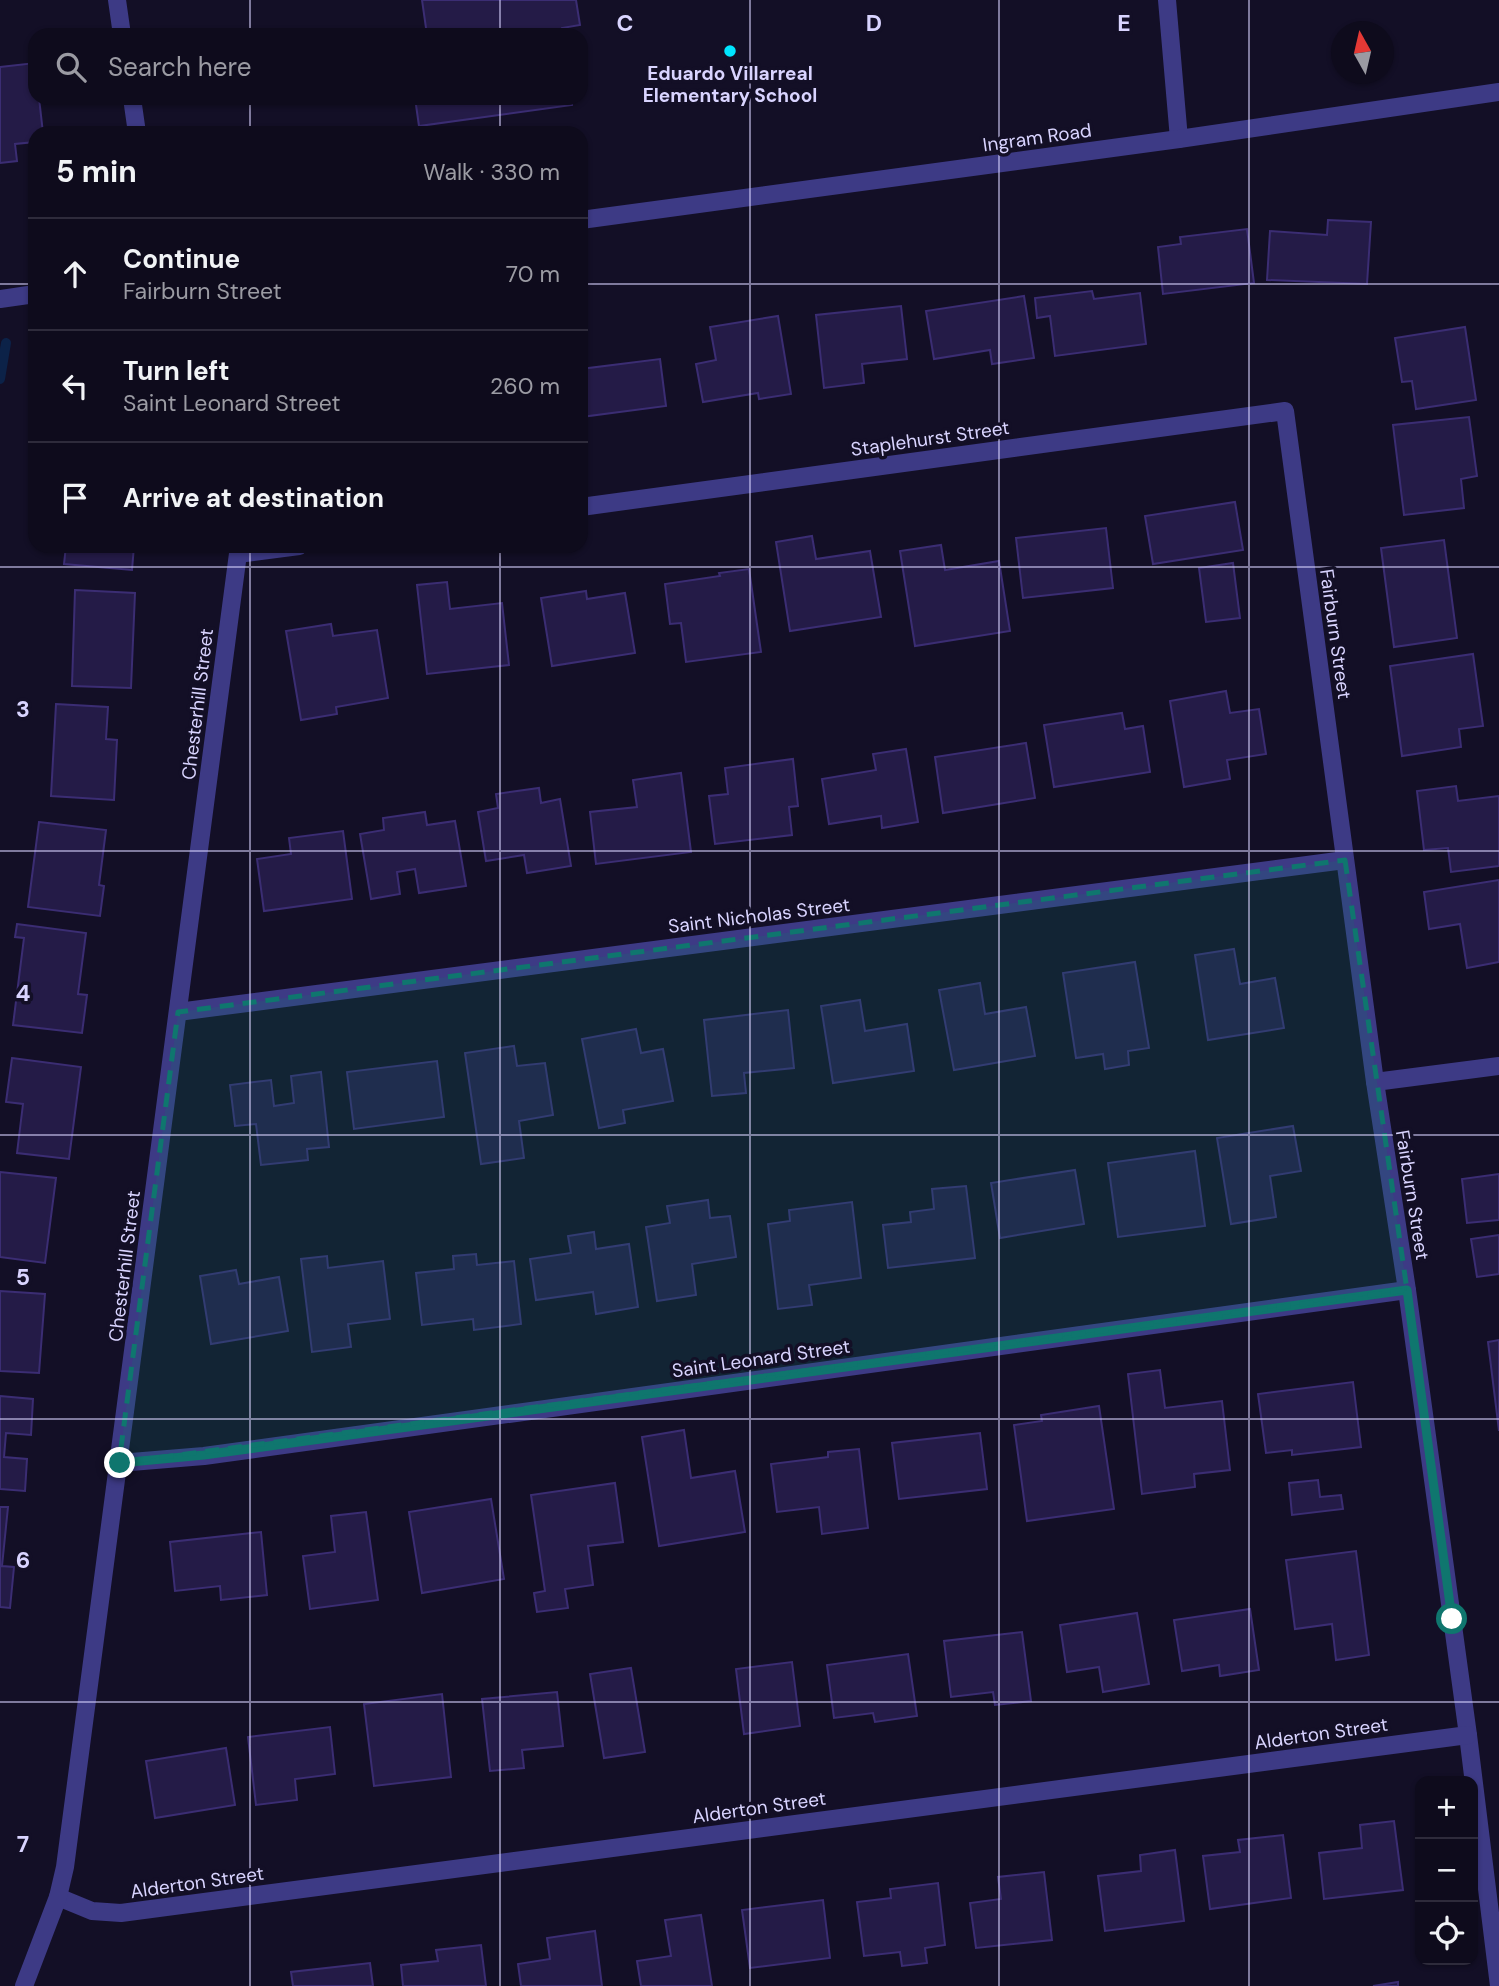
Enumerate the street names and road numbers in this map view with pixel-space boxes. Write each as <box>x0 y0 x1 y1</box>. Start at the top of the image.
street label: Ingram Road <box>981 117 1093 157</box>
street label: Staplehurst Street <box>849 415 1011 462</box>
street label: Fairburn Street <box>1314 567 1357 701</box>
street label: Chesterhill Street <box>176 627 219 781</box>
street label: Saint Nicholas Street <box>667 892 851 939</box>
street label: Fairburn Street <box>1390 1128 1435 1262</box>
street label: Chesterhill Street <box>103 1189 146 1343</box>
street label: Saint Leonard Street <box>670 1334 852 1383</box>
street label: Alderton Street <box>1253 1712 1390 1755</box>
street label: Alderton Street <box>691 1786 828 1829</box>
street label: Alderton Street <box>129 1861 266 1904</box>

